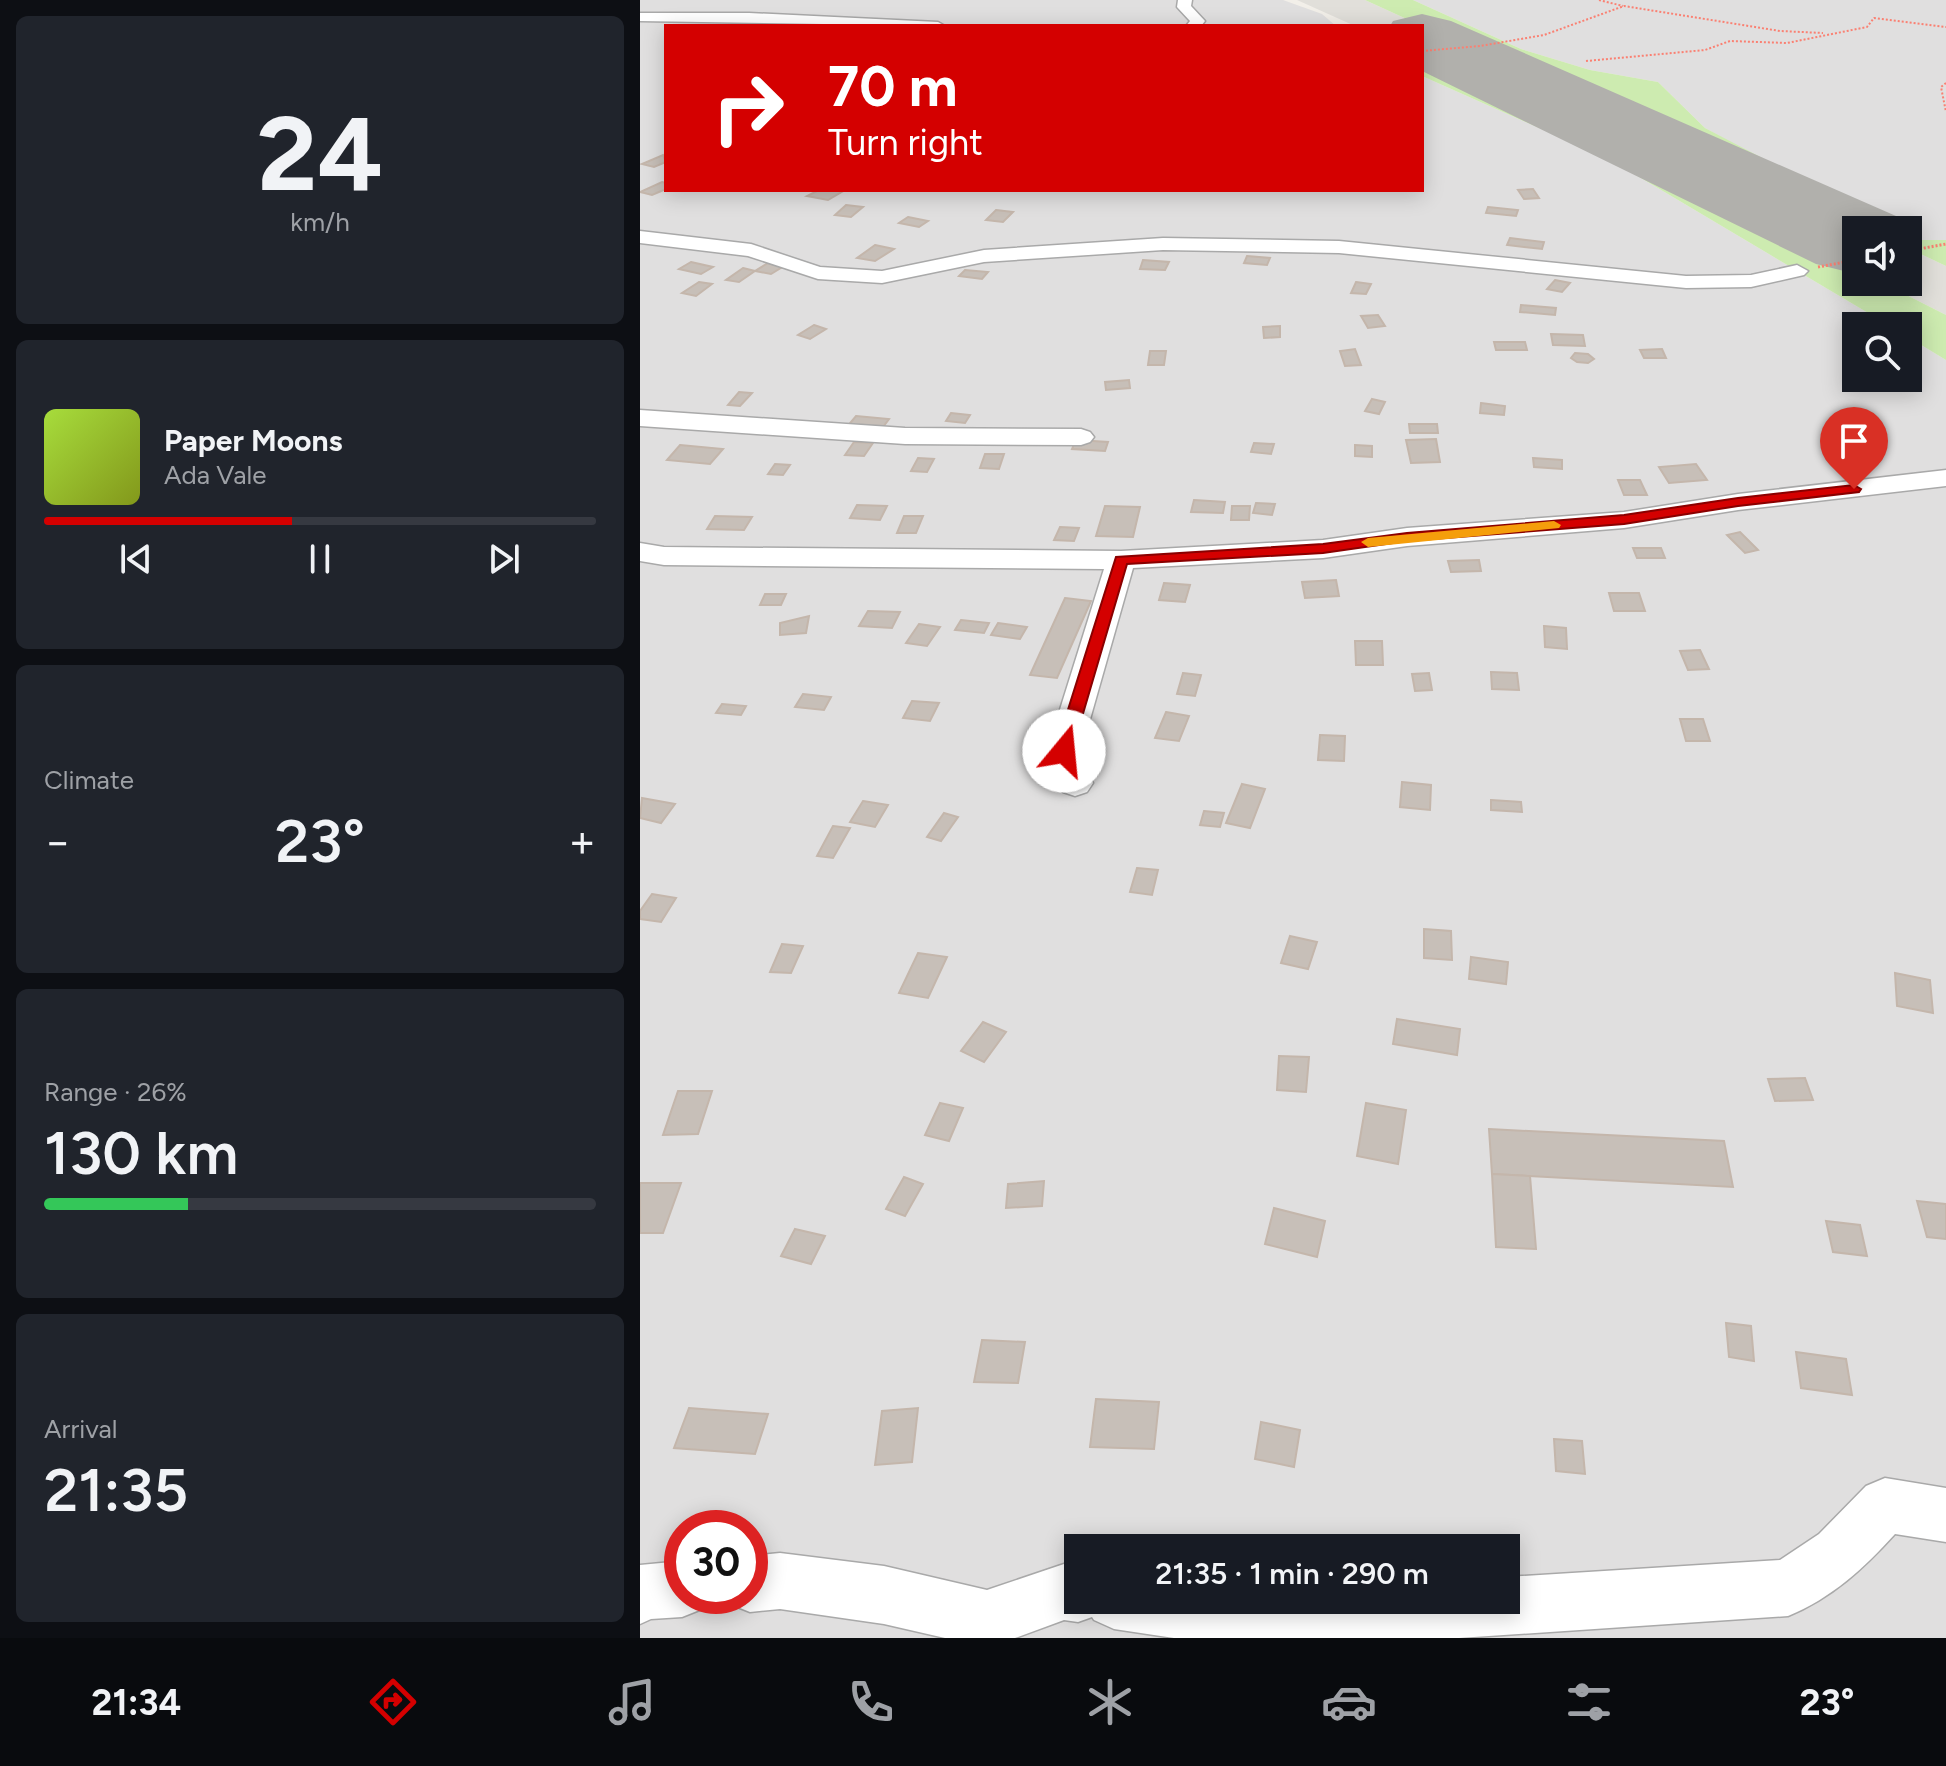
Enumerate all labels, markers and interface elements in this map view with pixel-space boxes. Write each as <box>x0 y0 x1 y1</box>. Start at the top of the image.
text: 70 m <box>828 53 958 120</box>
icon: right <box>696 56 800 160</box>
text: 24 <box>257 91 383 216</box>
text: Turn right <box>828 121 983 164</box>
text: km/h <box>290 206 350 238</box>
map controls <box>1842 216 1922 392</box>
button: sound <box>1842 216 1922 296</box>
button: search <box>1842 312 1922 392</box>
pin <box>1820 407 1888 489</box>
icon: arrive <box>1832 419 1876 463</box>
text: Paper Moons <box>164 422 343 459</box>
text: Ada Vale <box>164 459 267 491</box>
icon: previous <box>114 537 158 581</box>
icon: pause <box>298 537 342 581</box>
icon: next <box>482 537 526 581</box>
position arrow <box>1022 709 1106 793</box>
text: Climate <box>44 764 134 796</box>
text: 23° <box>275 805 365 877</box>
text: − <box>44 815 71 868</box>
text: + <box>569 815 596 868</box>
text: Range · 26% <box>44 1076 187 1108</box>
text: 130 km <box>44 1117 238 1189</box>
text: Arrival <box>44 1413 117 1445</box>
text: 21:35 <box>44 1454 188 1526</box>
speed limit sign: 30 <box>664 1510 768 1614</box>
text: 21:35 · 1 min · 290 m <box>1155 1555 1429 1592</box>
icon: directions <box>365 1674 421 1730</box>
icon: music <box>604 1674 660 1730</box>
icon: phone <box>843 1674 899 1730</box>
icon: climate <box>1082 1674 1138 1730</box>
icon: car <box>1321 1674 1377 1730</box>
icon: filters <box>1561 1674 1617 1730</box>
text: 21:34 <box>92 1681 181 1724</box>
text: 23° <box>1800 1681 1854 1724</box>

